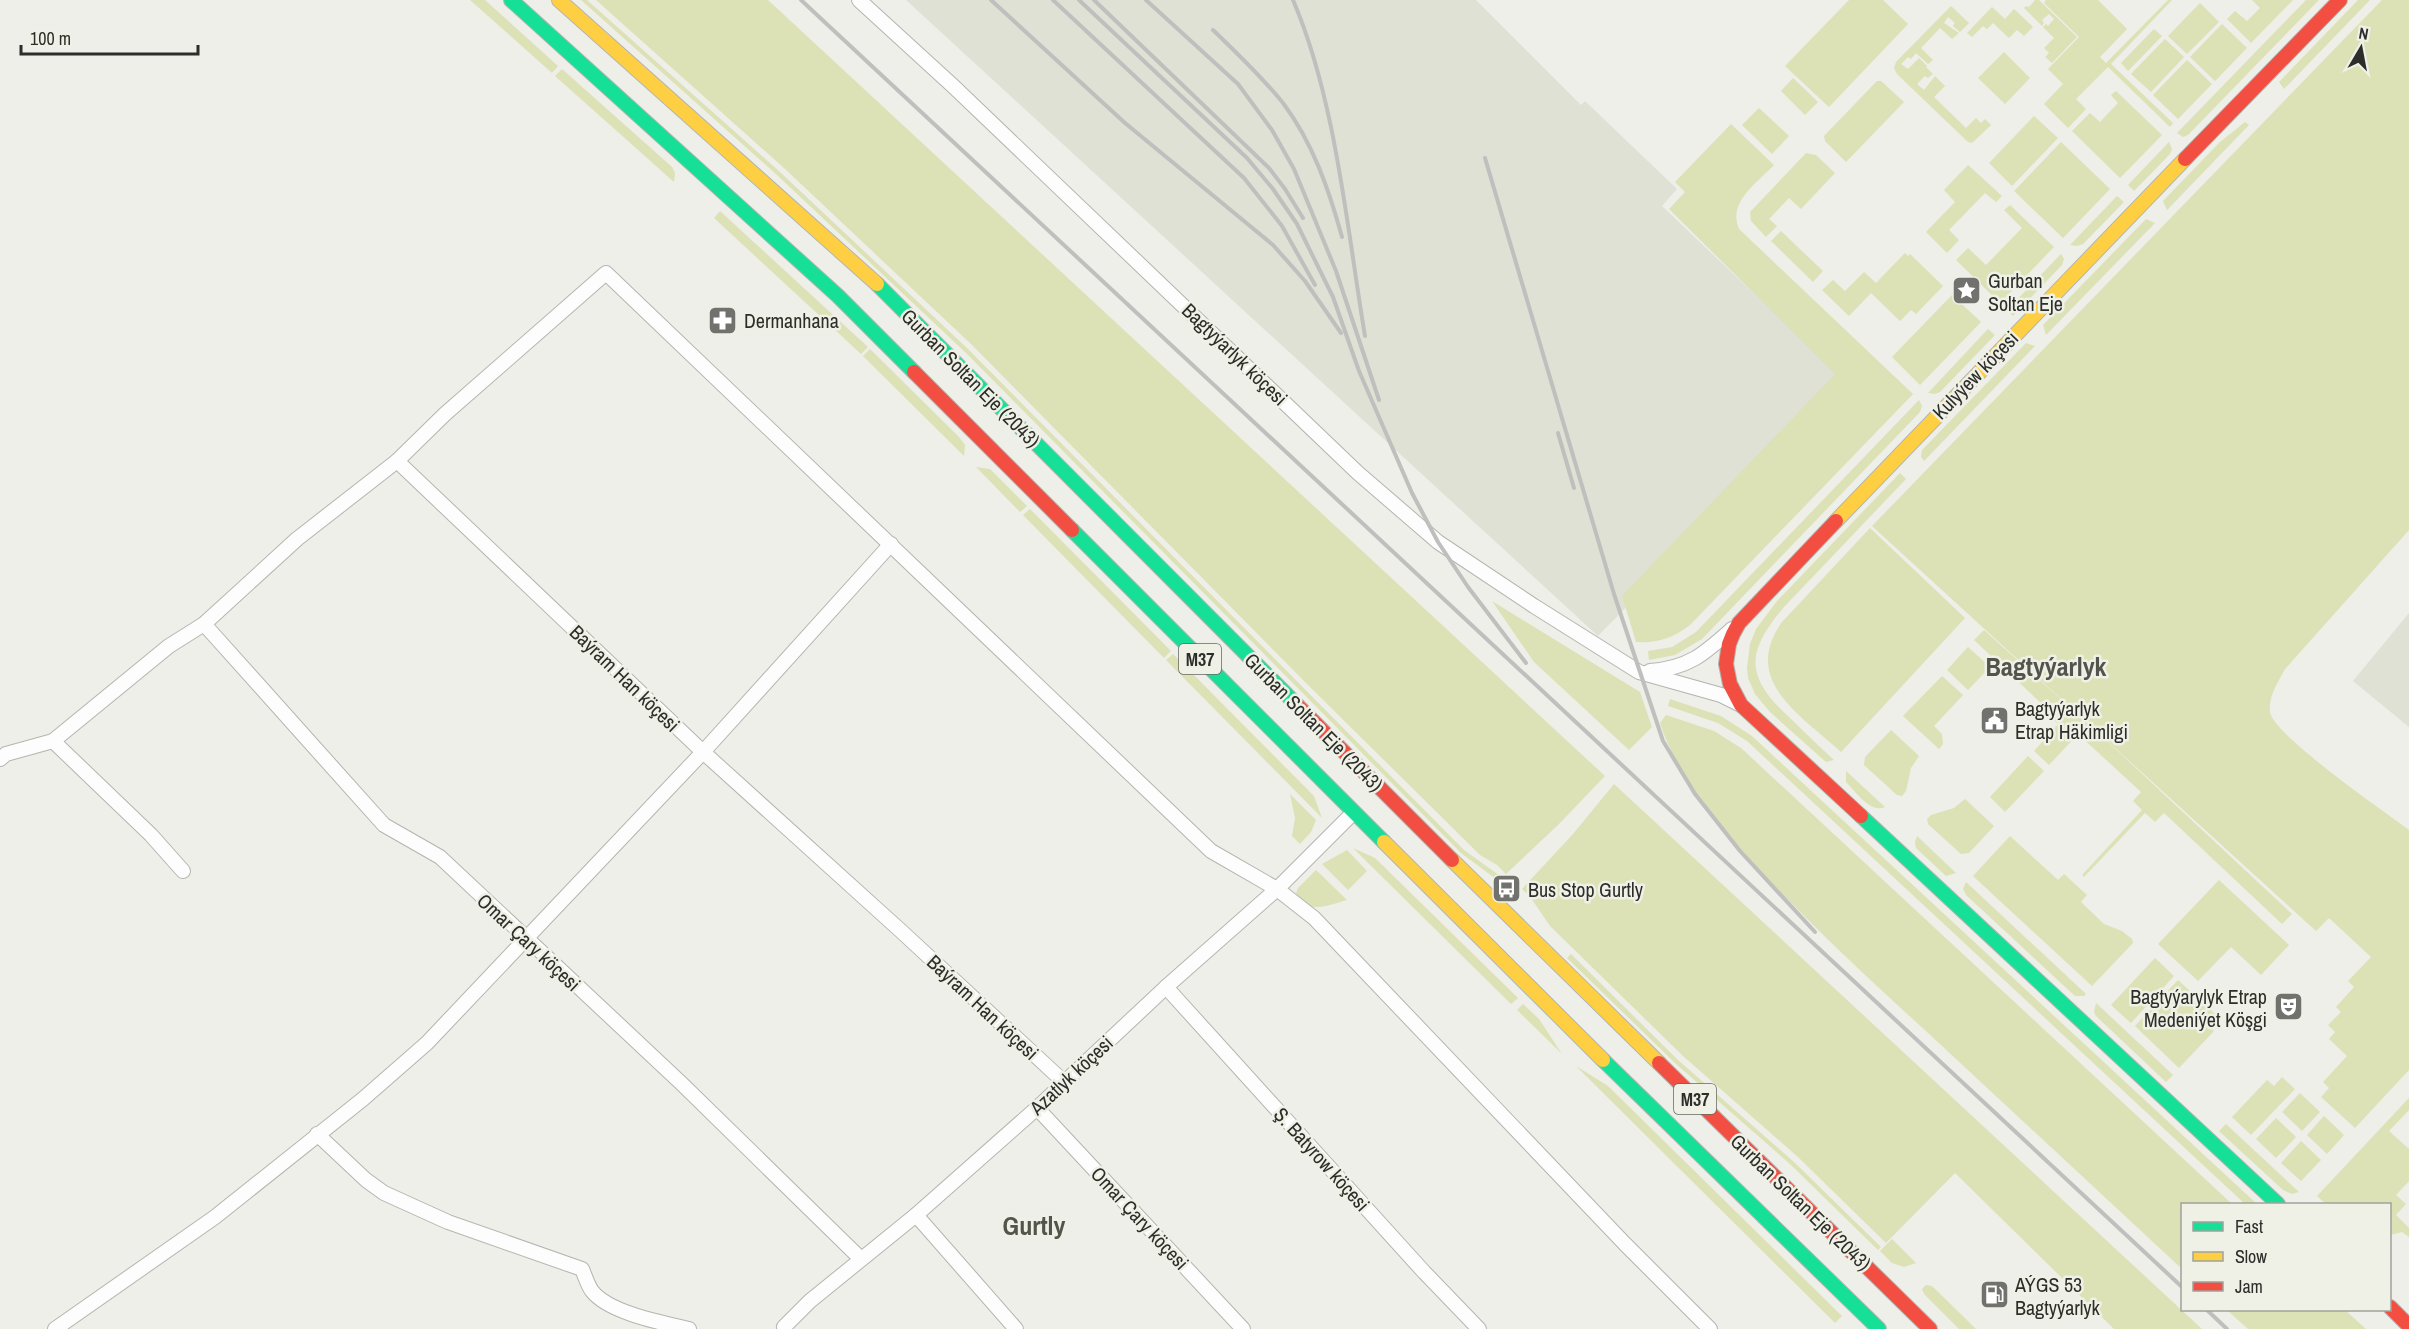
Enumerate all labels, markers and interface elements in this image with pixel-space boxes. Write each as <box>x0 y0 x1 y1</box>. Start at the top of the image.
scale bar <box>21 18 198 56</box>
north arrow <box>2331 18 2391 78</box>
text: N <box>2357 22 2370 45</box>
text: 100 m <box>30 26 71 51</box>
place label: Gurban Soltan Eje <box>1988 267 2063 317</box>
place icon: Gurban Soltan Eje <box>1951 275 1983 307</box>
street label: Bagtyýarlyk köçesi <box>1176 297 1294 411</box>
street label: Gurban Soltan Eje (2043) <box>896 303 1046 453</box>
pharmacy icon: Dermanhana <box>707 304 739 336</box>
place label: Dermanhana <box>744 307 839 334</box>
street label: Kulyýew köçesi <box>1926 325 2024 425</box>
street label: Baýram Han köçesi <box>564 619 686 737</box>
road number: M37 <box>1179 644 1221 674</box>
street label: Gurban Soltan Eje (2043) <box>1239 647 1389 797</box>
district label: Bagtyýarlyk <box>1986 649 2107 684</box>
place label: Bagtyýarlyk Etrap Häkimligi <box>2015 695 2128 745</box>
public building icon: Bagtyýarlyk Etrap Häkimligi <box>1978 704 2010 736</box>
bus stop icon: Bus Stop Gurtly <box>1491 873 1523 905</box>
place label: Bus Stop Gurtly <box>1528 876 1644 903</box>
street label: Omar Çary köçesi <box>471 887 587 997</box>
street label: Baýram Han köçesi <box>921 948 1045 1066</box>
place label: Bagtyýarylyk Etrap Medeniýet Köşgi <box>2130 983 2267 1033</box>
theatre icon: Bagtyýarylyk Etrap Medeniýet Köşgi <box>2272 991 2304 1023</box>
street label: Azatlyk köçesi <box>1023 1029 1119 1121</box>
road number: M37 <box>1674 1084 1716 1114</box>
street label: Ş. Batyrow köçesi <box>1268 1101 1376 1217</box>
street label: Gurban Soltan Eje (2043) <box>1725 1128 1877 1276</box>
street label: Omar Çary köçesi <box>1085 1160 1195 1276</box>
legend <box>2181 1203 2391 1311</box>
district label: Gurtly <box>1003 1208 1066 1243</box>
text: Fast <box>2235 1214 2263 1239</box>
text: Slow <box>2235 1244 2267 1269</box>
place label: AÝGS 53 Bagtyýarlyk <box>2014 1271 2101 1321</box>
text: Jam <box>2235 1274 2263 1299</box>
fuel station icon: AÝGS 53 Bagtyýarlyk <box>1978 1279 2010 1311</box>

